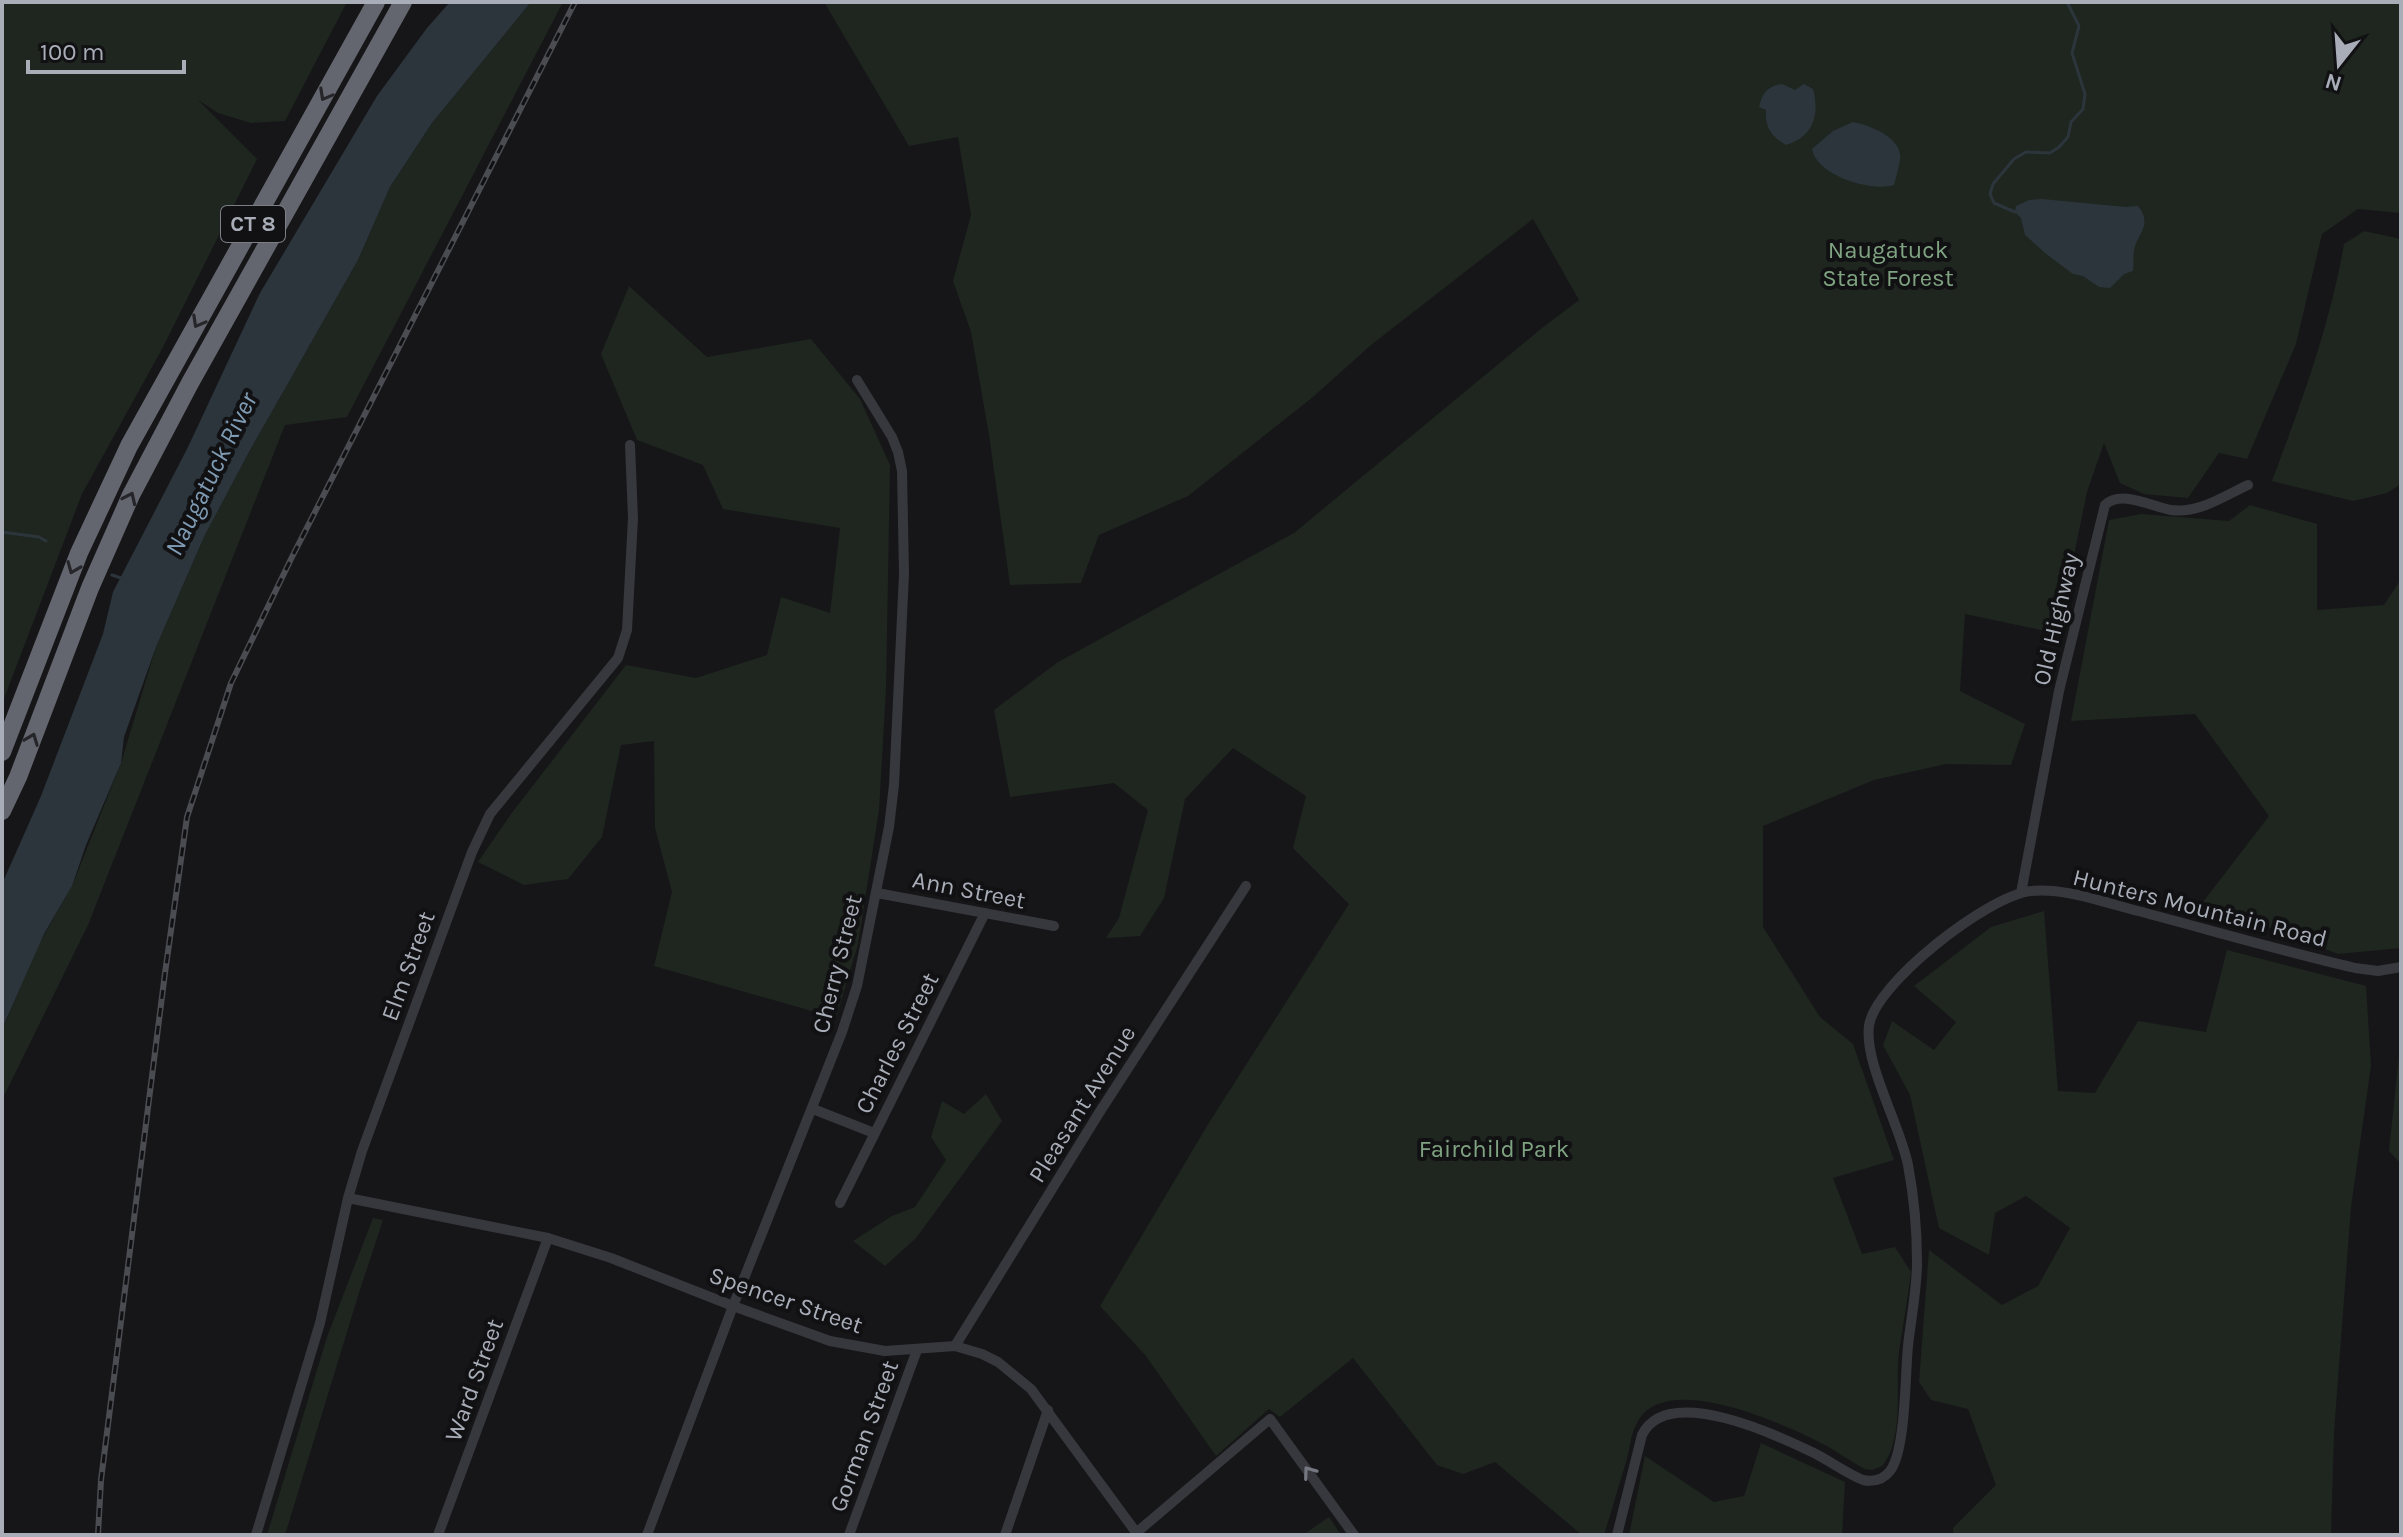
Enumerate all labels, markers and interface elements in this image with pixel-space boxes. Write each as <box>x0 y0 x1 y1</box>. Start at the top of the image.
scale bar <box>28 24 184 74</box>
north arrow <box>2299 24 2379 104</box>
text: 100 m <box>40 38 105 66</box>
text: N <box>2322 67 2345 97</box>
one-way arrow <box>319 86 335 100</box>
road number: CT 8 <box>221 206 285 242</box>
park label: Naugatuck State Forest <box>1822 236 1954 292</box>
one-way arrow <box>192 313 208 327</box>
water label: Naugatuck River <box>158 386 264 561</box>
one-way arrow <box>120 492 136 507</box>
street label: Old Highway <box>2027 550 2085 688</box>
one-way arrow <box>66 560 82 574</box>
one-way arrow <box>22 733 39 747</box>
street label: Hunters Mountain Road <box>2070 863 2330 953</box>
street label: Ann Street <box>910 865 1028 915</box>
street label: Cherry Street <box>806 892 868 1036</box>
street label: Elm Street <box>375 908 441 1024</box>
street label: Charles Street <box>849 968 945 1118</box>
street label: Pleasant Avenue <box>1023 1020 1141 1188</box>
park label: Fairchild Park <box>1419 1135 1569 1163</box>
street label: Spencer Street <box>706 1261 866 1339</box>
street label: Ward Street <box>439 1315 509 1445</box>
street label: Gorman Street <box>824 1357 904 1515</box>
one-way arrow <box>1304 1466 1318 1481</box>

